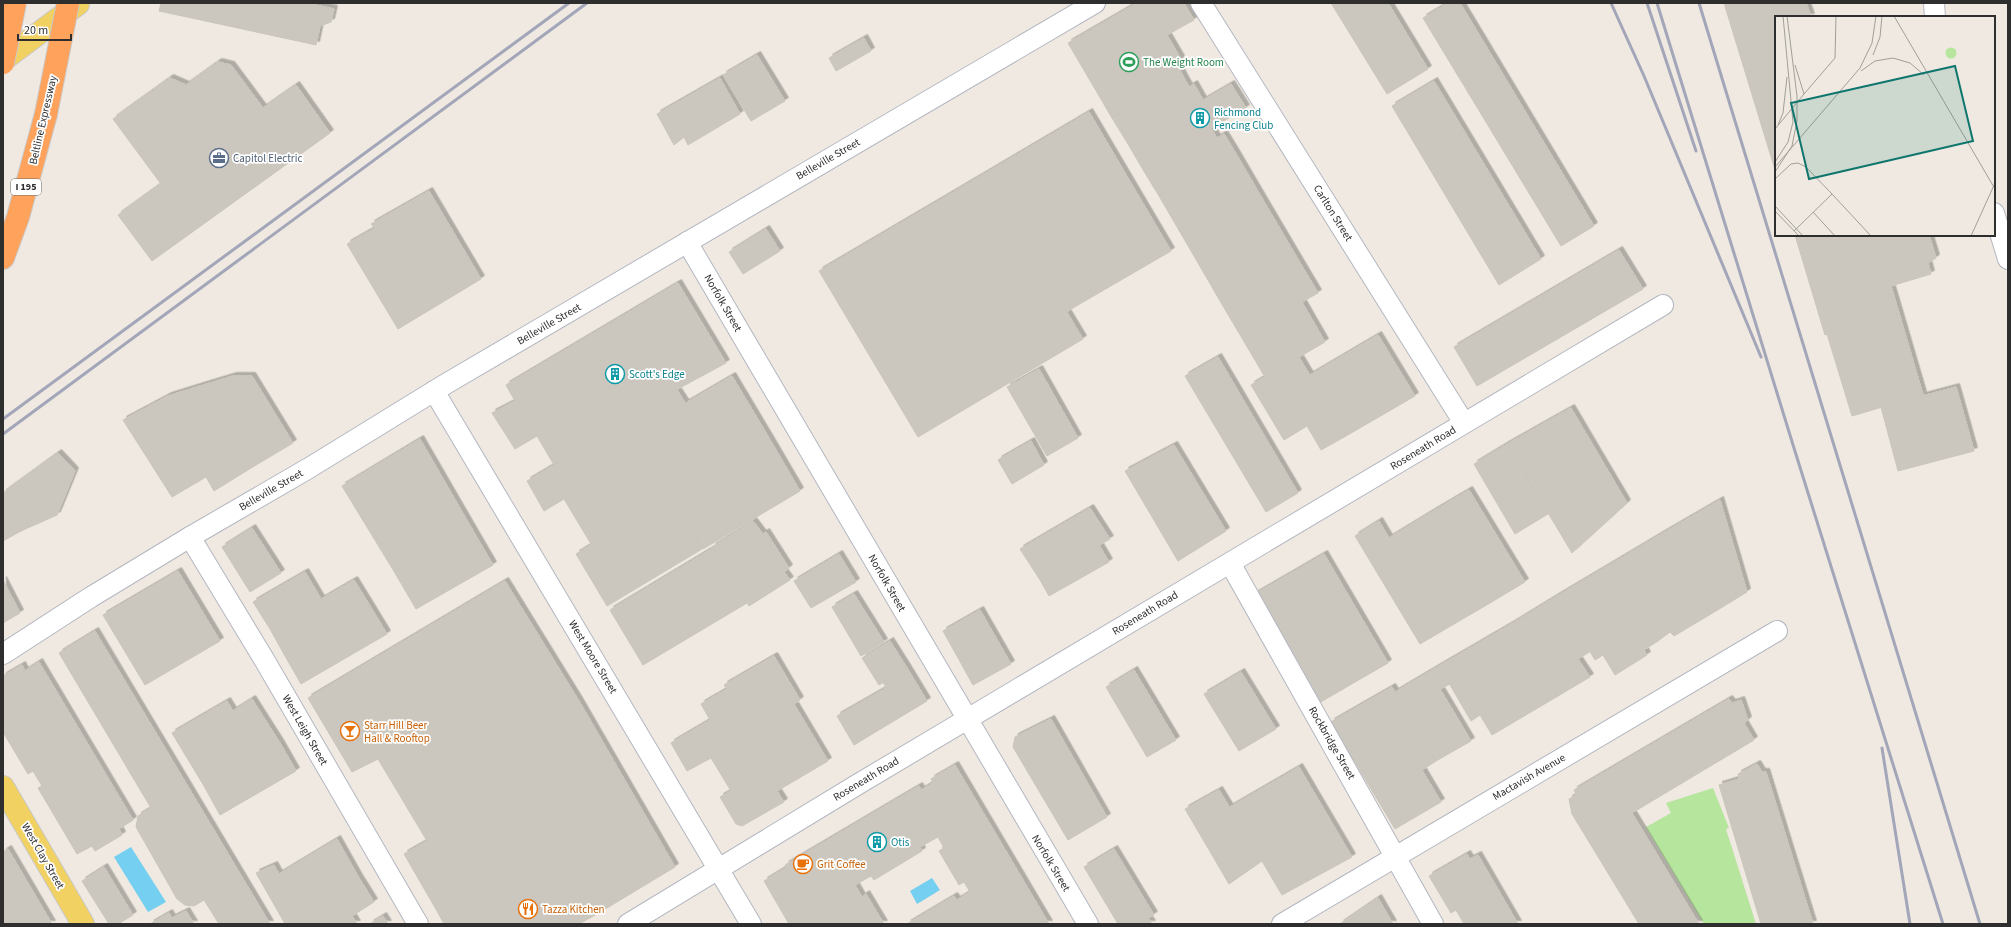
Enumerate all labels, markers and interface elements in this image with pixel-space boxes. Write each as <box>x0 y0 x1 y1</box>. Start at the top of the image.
scale bar <box>18 16 71 42</box>
inset map <box>1775 16 1995 236</box>
text: 20 m <box>24 22 48 39</box>
sports icon: The Weight Room <box>1118 51 1140 73</box>
place label: The Weight Room <box>1143 55 1224 70</box>
street label: Beltline Expressway <box>25 74 61 166</box>
place label: Richmond Fencing Club <box>1214 105 1273 133</box>
building icon: Richmond Fencing Club <box>1189 107 1211 129</box>
street label: Belleville Street <box>793 134 863 183</box>
office icon: Capitol Electric <box>208 147 230 169</box>
place label: Capitol Electric <box>233 151 302 166</box>
road number: I 195 <box>11 179 41 195</box>
street label: Carlton Street <box>1310 182 1356 244</box>
street label: Norfolk Street <box>701 272 746 335</box>
street label: Belleville Street <box>514 299 584 348</box>
building icon: Scott's Edge <box>604 363 626 385</box>
place label: Scott's Edge <box>629 367 685 382</box>
street label: Roseneath Road <box>1387 422 1459 474</box>
street label: Belleville Street <box>236 465 306 514</box>
street label: Norfolk Street <box>865 552 910 615</box>
street label: Roseneath Road <box>1109 587 1181 639</box>
street label: West Moore Street <box>565 617 621 697</box>
street label: West Leigh Street <box>279 692 331 768</box>
street label: Rockbridge Street <box>1305 704 1359 782</box>
place label: Starr Hill Beer Hall & Rooftop <box>364 718 430 746</box>
bar icon: Starr Hill Beer Hall & Rooftop <box>339 720 361 742</box>
street label: Mactavish Avenue <box>1490 750 1569 804</box>
street label: Roseneath Road <box>830 753 902 805</box>
street label: West Clay Street <box>18 820 68 892</box>
building icon: Otis <box>866 831 888 853</box>
street label: Norfolk Street <box>1028 832 1074 895</box>
place label: Otis <box>891 835 910 850</box>
cafe icon: Grit Coffee <box>792 853 814 875</box>
place label: Grit Coffee <box>817 857 866 872</box>
restaurant icon: Tazza Kitchen <box>517 898 539 920</box>
place label: Tazza Kitchen <box>542 902 605 917</box>

